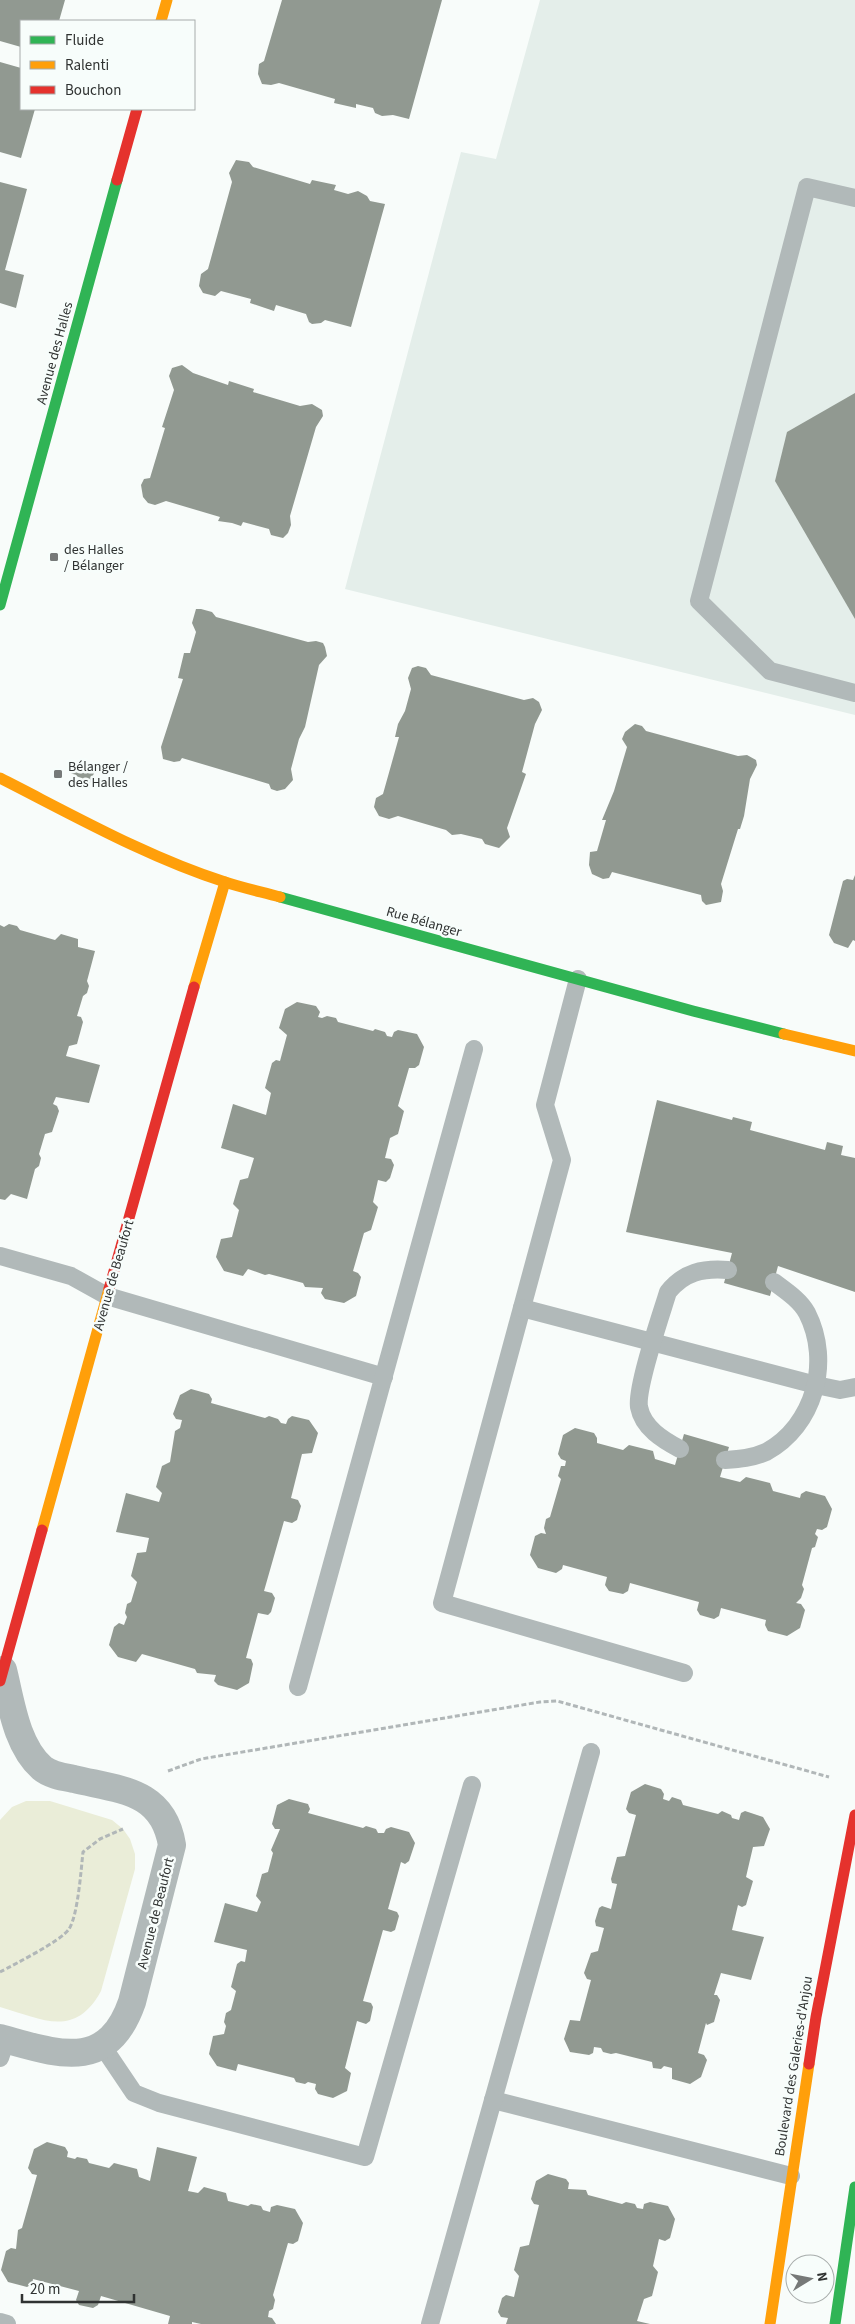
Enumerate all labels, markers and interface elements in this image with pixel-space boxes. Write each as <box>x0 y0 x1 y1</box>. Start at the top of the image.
legend <box>20 20 195 110</box>
text: Fluide <box>65 30 104 51</box>
text: Ralenti <box>65 55 109 76</box>
text: Bouchon <box>65 80 121 101</box>
street label: Avenue des Halles <box>32 300 78 407</box>
place label: des Halles / Bélanger <box>64 540 124 576</box>
marker: des Halles / Bélanger <box>48 551 60 563</box>
place label: Bélanger / des Halles <box>68 757 128 793</box>
marker: Bélanger / des Halles <box>52 768 64 780</box>
street label: Rue Bélanger <box>384 902 464 942</box>
street label: Avenue de Beaufort <box>89 1217 139 1333</box>
street label: Avenue de Beaufort <box>132 1855 180 1971</box>
street label: Boulevard des Galeries-d'Anjou <box>770 1975 818 2158</box>
north arrow <box>785 2254 835 2304</box>
text: N <box>811 2271 832 2283</box>
scale bar <box>22 2272 135 2304</box>
text: 20 m <box>30 2279 60 2300</box>

